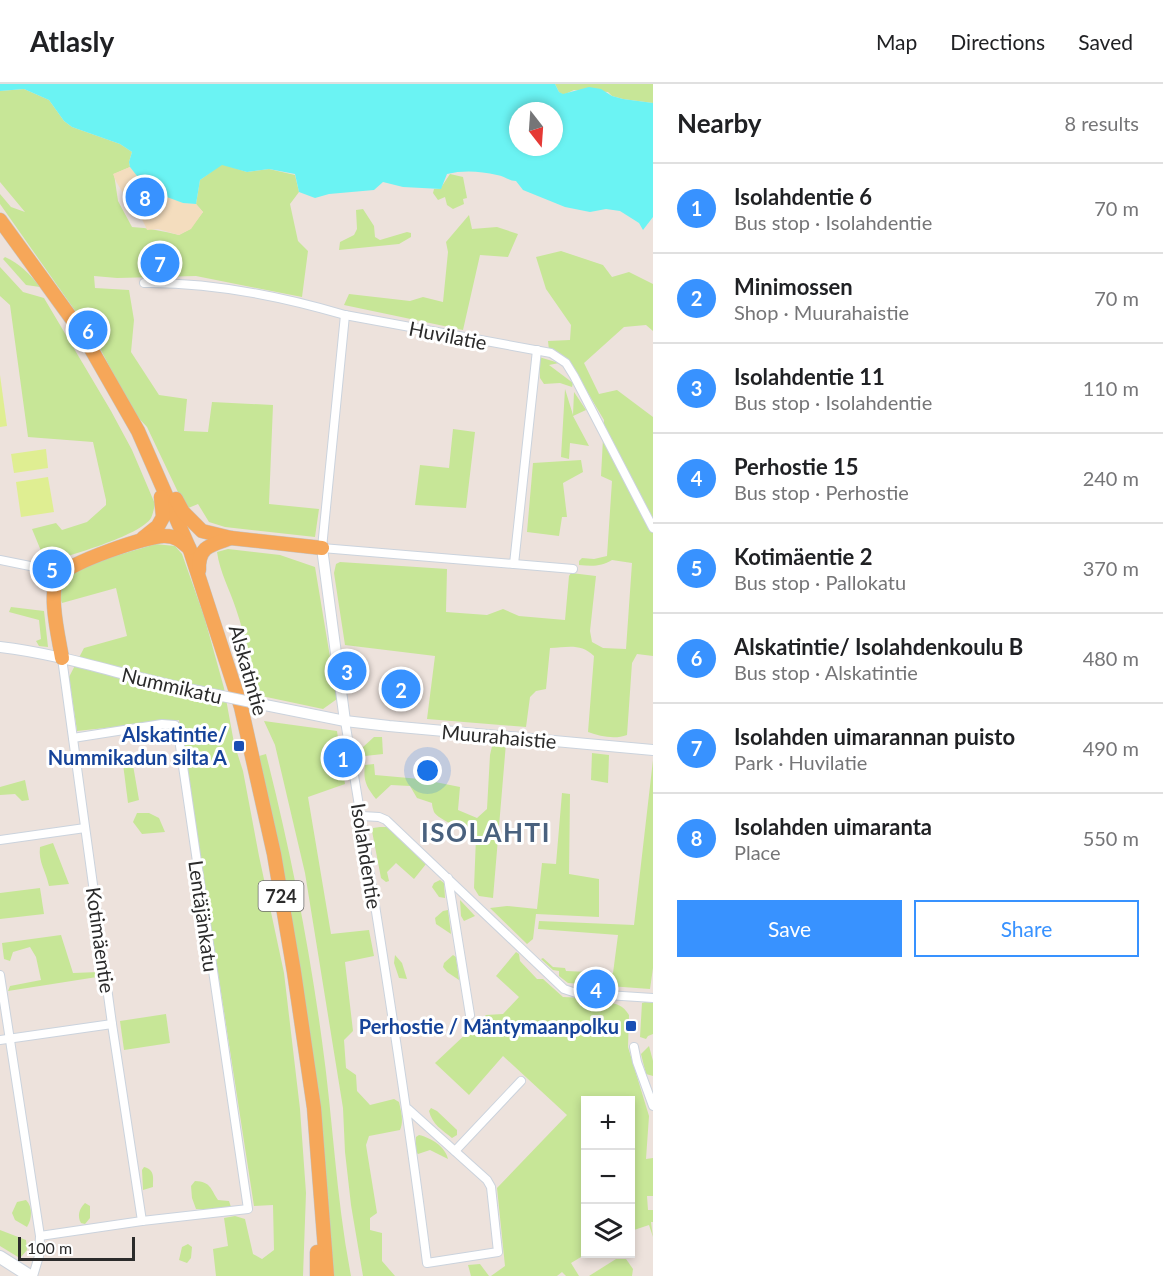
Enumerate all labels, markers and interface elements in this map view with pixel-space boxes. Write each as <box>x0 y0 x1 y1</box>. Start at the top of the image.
text: Atlasly <box>30 24 114 58</box>
text: Map <box>876 29 917 54</box>
text: Directions <box>950 29 1045 54</box>
text: Saved <box>1078 29 1133 54</box>
north arrow <box>509 102 563 156</box>
text: Nearby <box>677 107 762 139</box>
text: 8 results <box>1064 111 1139 135</box>
pin: 8 <box>126 174 164 220</box>
text: Isolahdentie 6 <box>734 183 872 210</box>
text: 1 <box>691 196 702 220</box>
text: 70 m <box>1094 196 1139 220</box>
text: Bus stop · Isolahdentie <box>734 210 932 234</box>
pin: 7 <box>140 240 180 285</box>
text: Minimossen <box>734 273 853 300</box>
text: 2 <box>691 286 702 310</box>
text: 70 m <box>1094 286 1139 310</box>
text: Shop · Muurahaistie <box>734 300 909 324</box>
pin: 6 <box>68 308 107 352</box>
street label: Huvilatie <box>407 316 489 354</box>
text: Isolahdentie 11 <box>734 363 885 390</box>
text: 3 <box>691 376 702 400</box>
text: 110 m <box>1083 376 1139 400</box>
text: Bus stop · Isolahdentie <box>734 390 932 414</box>
text: Perhostie 15 <box>734 453 859 480</box>
text: 4 <box>691 466 702 490</box>
text: 240 m <box>1083 466 1139 490</box>
text: Bus stop · Perhostie <box>734 480 909 504</box>
text: Kotimäentie 2 <box>734 543 872 570</box>
pin: 5 <box>32 546 72 592</box>
text: 5 <box>691 556 702 580</box>
text: 370 m <box>1083 556 1139 580</box>
text: Bus stop · Pallokatu <box>734 570 906 594</box>
street label: Alskatintie <box>225 622 273 718</box>
text: Alskatintie/ Isolahdenkoulu B <box>734 633 1023 660</box>
text: 6 <box>691 646 702 670</box>
text: 480 m <box>1083 646 1139 670</box>
pin: 3 <box>328 648 366 694</box>
text: Bus stop · Alskatintie <box>734 660 918 684</box>
street label: Nummikatu <box>119 662 225 708</box>
pin: 2 <box>382 666 420 712</box>
street label: Muurahaistie <box>441 719 557 753</box>
place label: Alskatintie/ Nummikadun silta A <box>48 722 227 769</box>
text: Isolahden uimarannan puisto <box>734 723 1015 750</box>
pin: 1 <box>324 736 362 780</box>
text: 7 <box>691 736 702 760</box>
text: 490 m <box>1083 736 1139 760</box>
marker: Alskatintie/ Nummikadun silta A <box>232 739 246 753</box>
text: Park · Huvilatie <box>734 750 867 774</box>
your location <box>413 756 442 785</box>
street label: Isolahdentie <box>347 801 387 911</box>
text: Isolahden uimaranta <box>734 813 932 840</box>
district label: ISOLAHTI <box>421 816 551 848</box>
text: 8 <box>691 826 702 850</box>
text: 550 m <box>1083 826 1139 850</box>
text: Place <box>734 840 781 864</box>
street label: Lentäjänkatu <box>184 859 224 973</box>
road number: 724 <box>258 881 304 911</box>
street label: Kotimäentie <box>82 885 120 995</box>
button: Save <box>677 900 902 957</box>
button: Share <box>914 900 1139 957</box>
pin: 4 <box>576 966 616 1012</box>
place label: Perhostie / Mäntymaanpolku <box>359 1014 619 1038</box>
marker: Perhostie / Mäntymaanpolku <box>624 1019 638 1033</box>
map controls <box>581 1096 635 1258</box>
button: + <box>581 1096 635 1150</box>
button: − <box>581 1150 635 1204</box>
button: layers <box>581 1204 635 1258</box>
scale bar <box>18 1234 135 1262</box>
text: 100 m <box>27 1238 72 1257</box>

